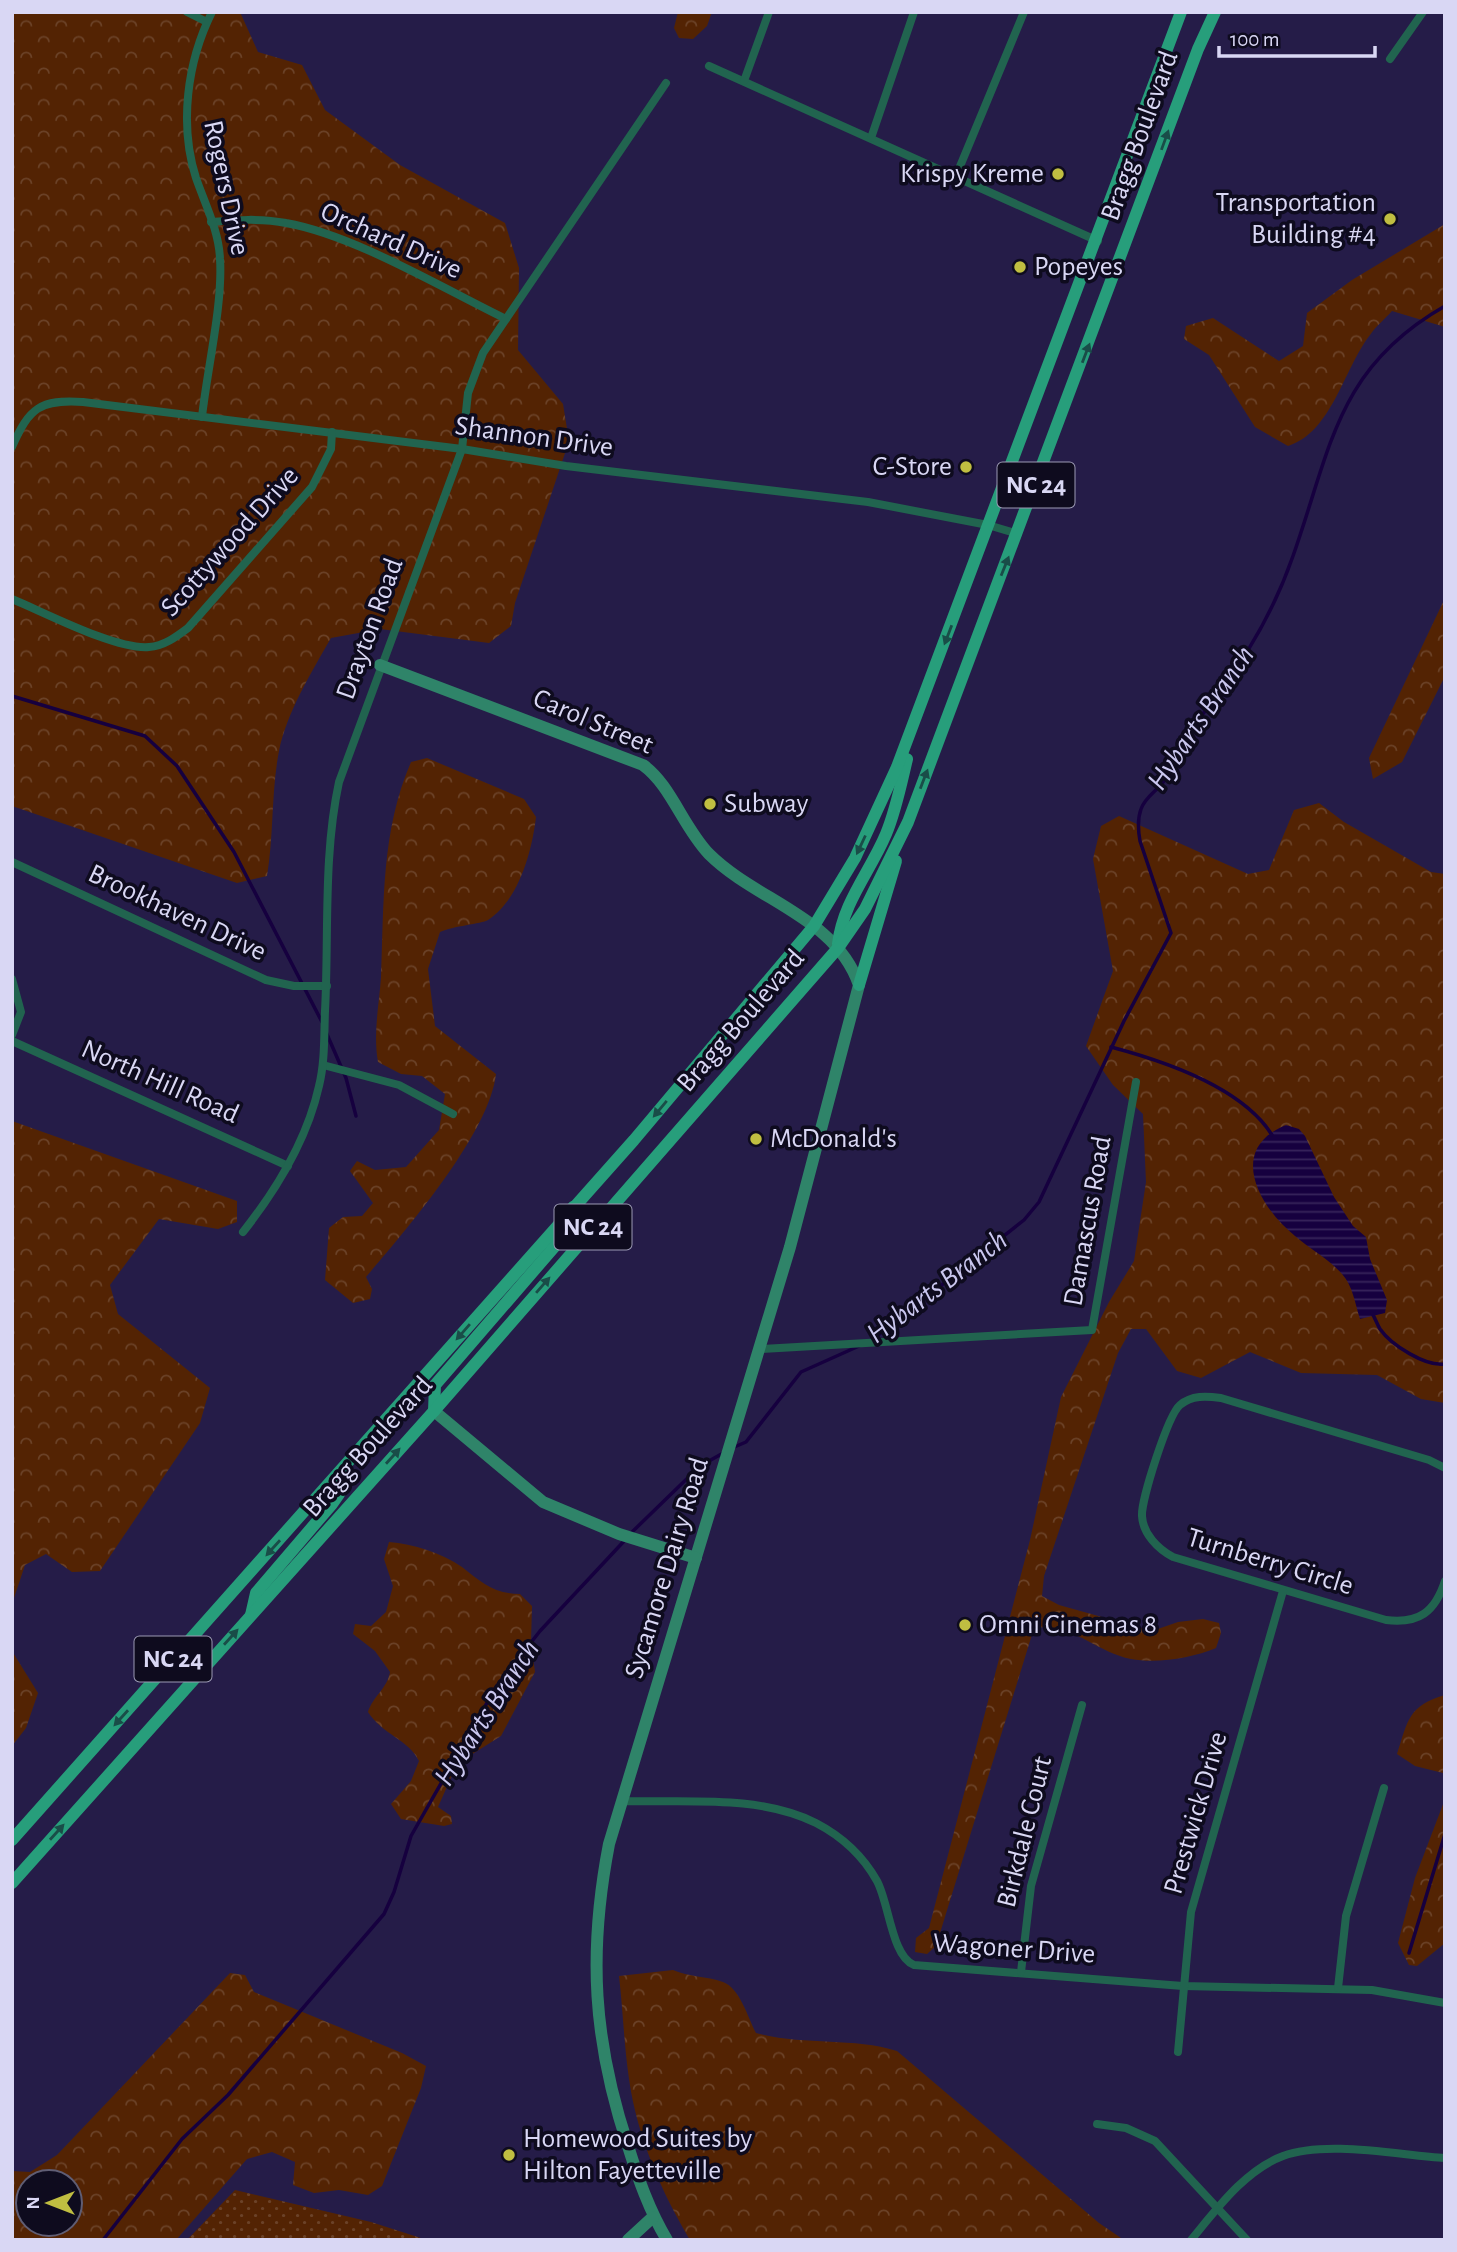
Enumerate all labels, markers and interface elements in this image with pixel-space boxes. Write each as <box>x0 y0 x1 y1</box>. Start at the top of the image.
scale bar <box>1219 14 1375 58</box>
text: 100 m <box>1230 29 1280 50</box>
street label: Bragg Boulevard <box>1096 47 1184 225</box>
street label: Rogers Drive <box>198 118 254 258</box>
one-way arrow <box>1159 129 1170 150</box>
place label: Krispy Kreme <box>900 160 1044 188</box>
marker: Krispy Kreme <box>1050 166 1066 182</box>
place label: Transportation Building #4 <box>1216 189 1376 249</box>
street label: Orchard Drive <box>316 197 466 285</box>
marker: Transportation Building #4 <box>1382 211 1398 227</box>
place label: Popeyes <box>1034 253 1123 281</box>
marker: Popeyes <box>1012 259 1028 275</box>
one-way arrow <box>1080 343 1091 364</box>
street label: Shannon Drive <box>453 412 615 462</box>
place label: C-Store <box>873 453 952 481</box>
marker: C-Store <box>958 459 974 475</box>
street label: Scottywood Drive <box>156 462 304 622</box>
road number: NC 24 <box>998 463 1074 508</box>
street label: Drayton Road <box>332 555 408 703</box>
one-way arrow <box>1000 555 1011 576</box>
one-way arrow <box>942 624 953 645</box>
water label: Hybarts Branch <box>1142 640 1260 796</box>
street label: Carol Street <box>529 684 657 760</box>
one-way arrow <box>919 768 930 789</box>
place label: Subway <box>724 790 808 818</box>
marker: Subway <box>702 796 718 812</box>
one-way arrow <box>855 835 867 855</box>
street label: Brookhaven Drive <box>84 860 270 966</box>
street label: Bragg Boulevard <box>672 944 810 1098</box>
street label: North Hill Road <box>77 1035 243 1129</box>
one-way arrow <box>653 1101 668 1118</box>
place label: McDonald's <box>770 1125 897 1153</box>
marker: McDonald's <box>748 1131 764 1147</box>
street label: Damascus Road <box>1059 1134 1117 1308</box>
road number: NC 24 <box>554 1204 632 1250</box>
water label: Hybarts Branch <box>861 1225 1013 1349</box>
one-way arrow <box>535 1276 550 1293</box>
one-way arrow <box>455 1323 471 1341</box>
street label: Bragg Boulevard <box>298 1371 438 1523</box>
one-way arrow <box>385 1448 401 1465</box>
street label: Sycamore Dairy Road <box>620 1454 714 1682</box>
street label: Turnberry Circle <box>1183 1523 1357 1601</box>
one-way arrow <box>265 1539 281 1556</box>
place label: Omni Cinemas 8 <box>979 1611 1157 1639</box>
marker: Omni Cinemas 8 <box>957 1617 973 1633</box>
one-way arrow <box>223 1628 239 1646</box>
water label: Hybarts Branch <box>429 1635 545 1791</box>
road number: NC 24 <box>134 1636 212 1682</box>
one-way arrow <box>113 1709 129 1727</box>
street label: Prestwick Drive <box>1159 1729 1233 1897</box>
street label: Birkdale Court <box>993 1753 1057 1911</box>
one-way arrow <box>49 1824 65 1841</box>
street label: Wagoner Drive <box>932 1929 1096 1969</box>
place label: Homewood Suites by Hilton Fayetteville <box>523 2125 752 2185</box>
marker: Homewood Suites by Hilton Fayetteville <box>501 2147 517 2163</box>
north arrow <box>14 2168 84 2238</box>
text: N <box>24 2196 43 2210</box>

